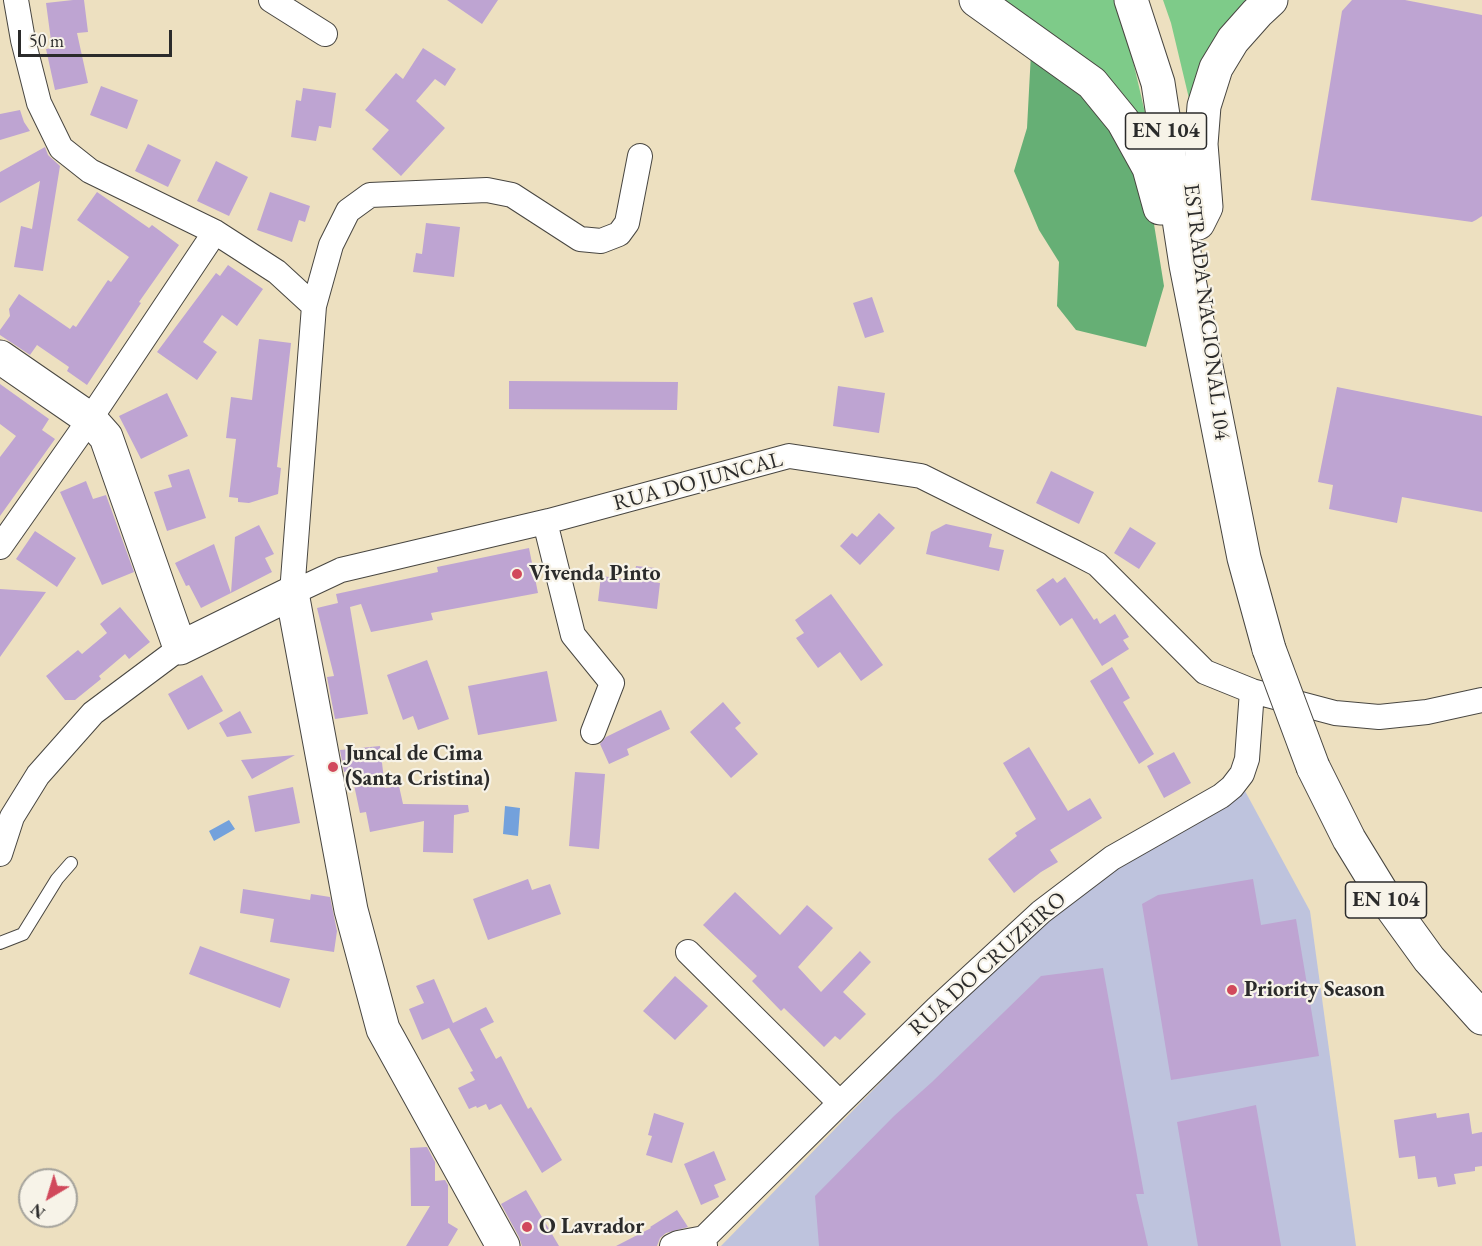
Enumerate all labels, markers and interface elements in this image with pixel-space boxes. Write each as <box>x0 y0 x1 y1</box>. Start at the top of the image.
scale bar <box>21 18 176 56</box>
text: 50 m <box>29 29 64 52</box>
road number: EN 104 <box>1126 113 1206 149</box>
street label: ESTRADA NACIONAL 104 <box>1177 182 1235 442</box>
street label: RUA DO JUNCAL <box>610 447 786 517</box>
place label: Vivenda Pinto <box>529 561 661 587</box>
marker: Vivenda Pinto <box>510 567 524 581</box>
place label: Juncal de Cima (Santa Cristina) <box>345 741 490 792</box>
marker: Juncal de Cima (Santa Cristina) <box>326 760 340 774</box>
road number: EN 104 <box>1346 882 1426 918</box>
street label: RUA DO CRUZEIRO <box>904 886 1072 1042</box>
place label: Priority Season <box>1244 977 1385 1003</box>
marker: Priority Season <box>1225 983 1239 997</box>
north arrow <box>18 1168 78 1228</box>
text: N <box>26 1199 49 1223</box>
place label: O Lavrador <box>539 1214 644 1240</box>
marker: O Lavrador <box>520 1220 534 1234</box>

